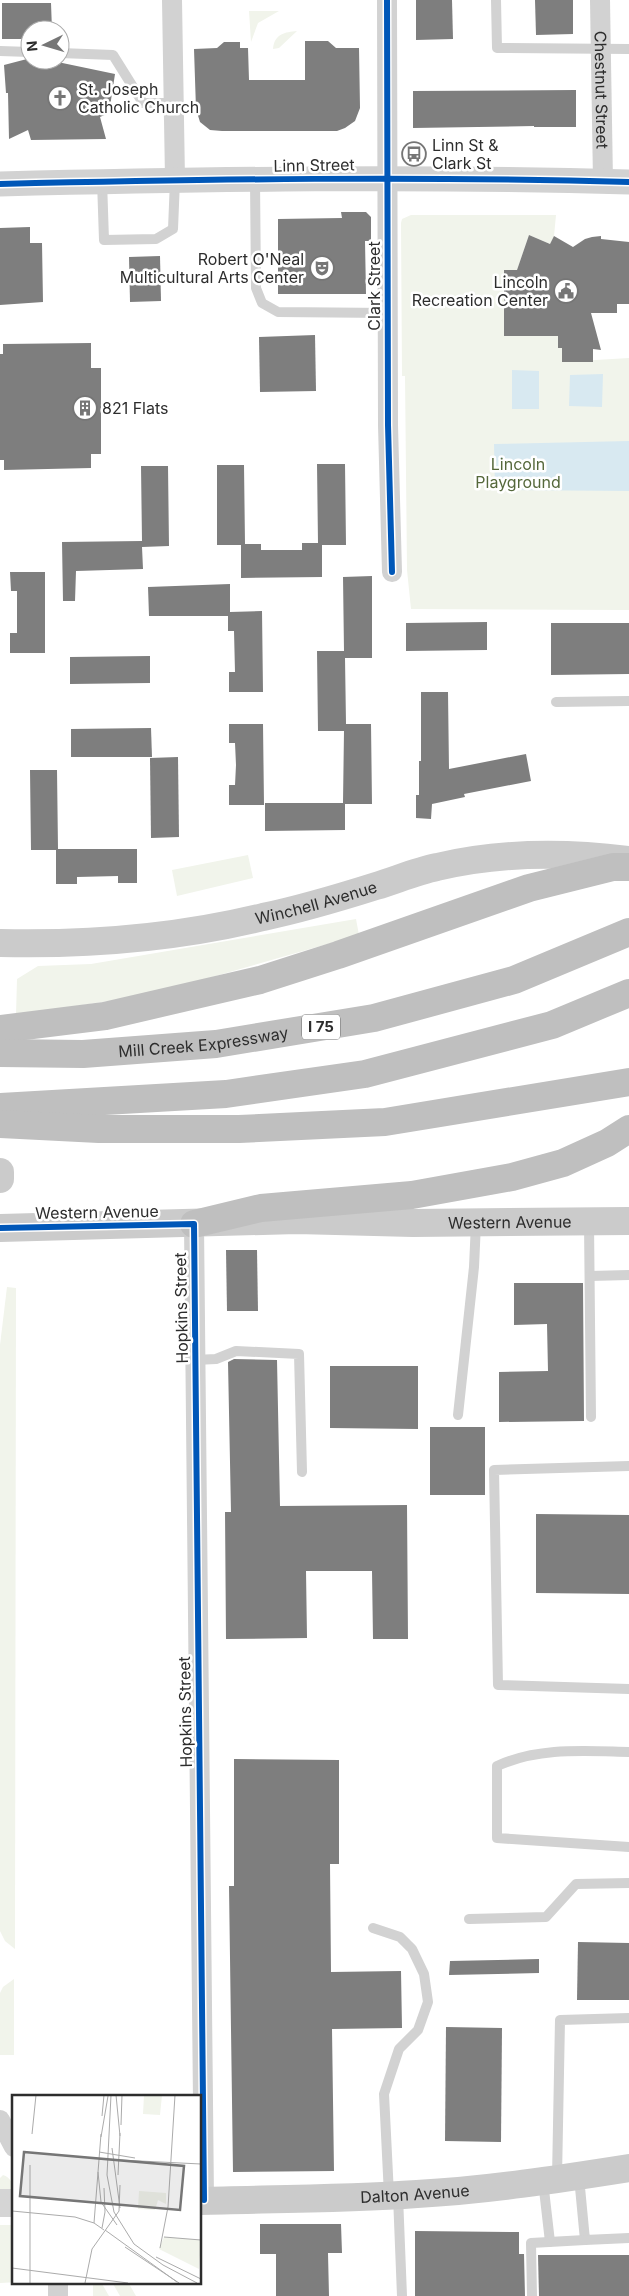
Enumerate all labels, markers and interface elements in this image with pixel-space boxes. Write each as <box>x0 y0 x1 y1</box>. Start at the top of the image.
north arrow <box>20 20 70 70</box>
street label: Chestnut Street <box>591 31 612 149</box>
text: N <box>23 40 40 52</box>
place label: St. Joseph Catholic Church <box>78 79 199 117</box>
church icon: St. Joseph Catholic Church <box>47 85 73 111</box>
place label: Linn St & Clark St <box>432 135 499 173</box>
bus stop icon: Linn St & Clark St <box>401 141 427 167</box>
street label: Linn Street <box>273 154 355 176</box>
street label: Clark Street <box>364 241 384 331</box>
place label: Robert O'Neal Multicultural Arts Center <box>120 249 304 287</box>
theatre icon: Robert O'Neal Multicultural Arts Center <box>309 255 335 281</box>
place label: Lincoln Recreation Center <box>412 272 548 310</box>
public building icon: Lincoln Recreation Center <box>553 278 579 304</box>
building icon: 821 Flats <box>72 395 98 421</box>
place label: 821 Flats <box>102 398 169 418</box>
park label: Lincoln Playground <box>475 454 561 492</box>
street label: Winchell Avenue <box>253 876 379 928</box>
road number: I 75 <box>302 1014 340 1040</box>
street label: Mill Creek Expressway <box>118 1022 290 1061</box>
street label: Western Avenue <box>35 1201 159 1223</box>
street label: Western Avenue <box>448 1212 572 1233</box>
street label: Hopkins Street <box>170 1252 192 1364</box>
street label: Hopkins Street <box>174 1656 196 1768</box>
inset map <box>12 2095 201 2284</box>
street label: Dalton Avenue <box>360 2180 470 2207</box>

